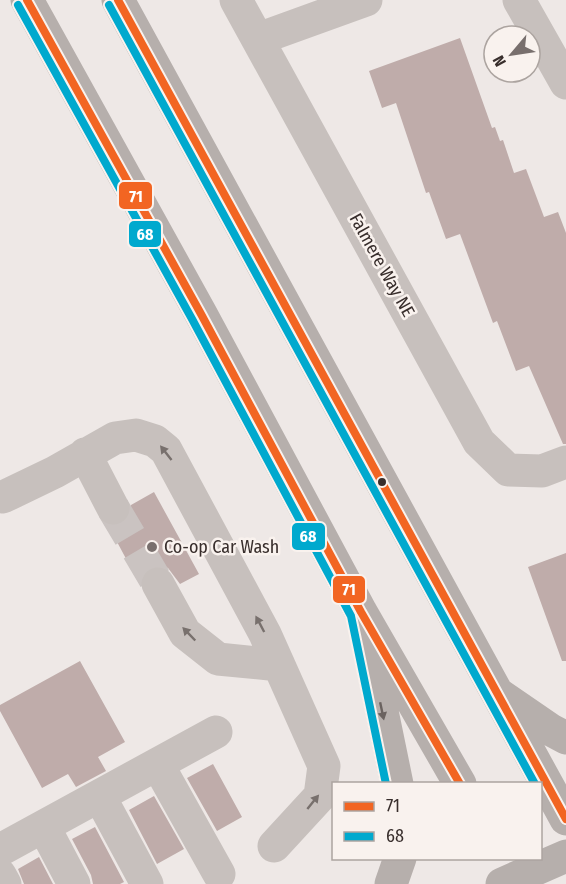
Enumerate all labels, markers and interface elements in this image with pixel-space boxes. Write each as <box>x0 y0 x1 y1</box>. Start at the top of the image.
north arrow <box>482 24 542 84</box>
text: N <box>489 52 510 70</box>
line badge: 71 <box>118 181 153 210</box>
text: 71 <box>129 187 143 206</box>
street label: Falmere Way NE <box>345 209 419 321</box>
line badge: 68 <box>128 220 162 248</box>
text: 68 <box>137 225 154 244</box>
one-way arrow <box>160 445 173 461</box>
unlabelled marker <box>376 476 388 488</box>
line badge: 68 <box>291 522 326 551</box>
text: 68 <box>300 527 317 546</box>
place label: Co-op Car Wash <box>164 536 279 558</box>
marker: Co-op Car Wash <box>145 540 159 554</box>
line badge: 71 <box>332 575 366 604</box>
text: 71 <box>342 580 356 599</box>
one-way arrow <box>255 615 265 632</box>
one-way arrow <box>182 627 196 641</box>
one-way arrow <box>378 701 388 720</box>
legend <box>332 782 542 860</box>
one-way arrow <box>307 794 320 810</box>
text: 71 <box>386 795 400 817</box>
text: 68 <box>386 825 404 847</box>

